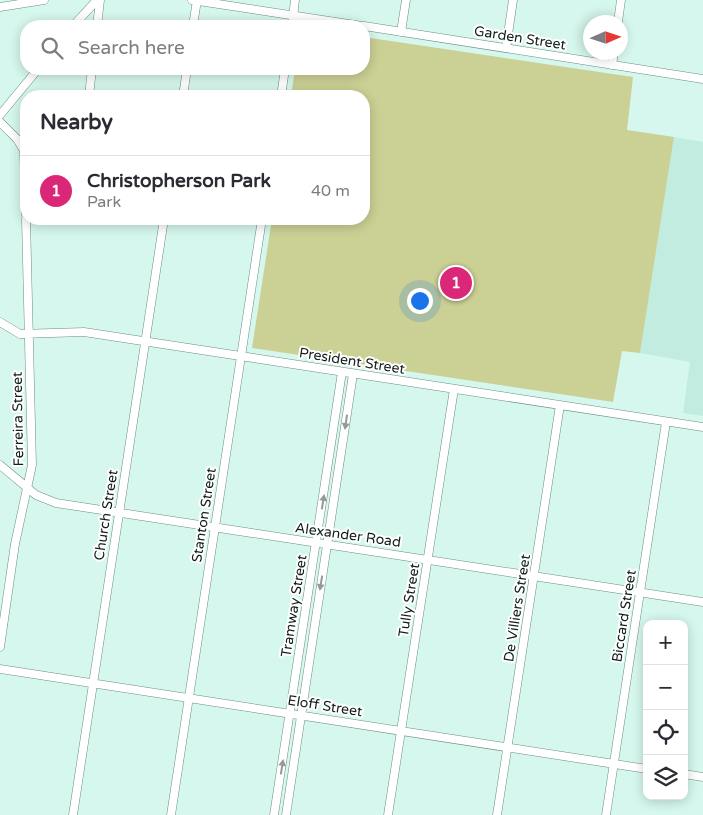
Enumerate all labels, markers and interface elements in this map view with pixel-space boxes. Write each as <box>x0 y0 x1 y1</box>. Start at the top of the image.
north arrow <box>583 15 628 60</box>
search box <box>20 20 370 75</box>
street label: Garden Street <box>473 22 568 54</box>
icon: search <box>38 34 66 62</box>
text: Search here <box>78 37 185 59</box>
text: Nearby <box>40 110 113 135</box>
text: Christopherson Park <box>87 170 271 192</box>
text: 1 <box>51 181 61 201</box>
text: 40 m <box>311 181 350 201</box>
text: Park <box>87 192 121 212</box>
pin: 1 <box>440 264 472 302</box>
your location <box>407 288 433 314</box>
street label: President Street <box>298 344 407 378</box>
street label: Ferreira Street <box>9 371 27 466</box>
one-way arrow <box>341 414 349 430</box>
street label: Stanton Street <box>188 466 220 564</box>
street label: Church Street <box>90 468 122 562</box>
one-way arrow <box>319 494 327 510</box>
street label: Alexander Road <box>294 519 402 551</box>
street label: De Villiers Street <box>500 552 534 663</box>
street label: Tramway Street <box>278 553 311 658</box>
street label: Tully Street <box>395 561 423 638</box>
street label: Biccard Street <box>608 568 640 663</box>
one-way arrow <box>317 575 325 591</box>
map controls <box>643 620 688 800</box>
button: + <box>643 620 688 665</box>
button: − <box>643 665 688 710</box>
street label: Eloff Street <box>286 692 364 720</box>
button: locate <box>643 710 688 755</box>
button: layers <box>643 755 688 800</box>
one-way arrow <box>278 758 286 774</box>

